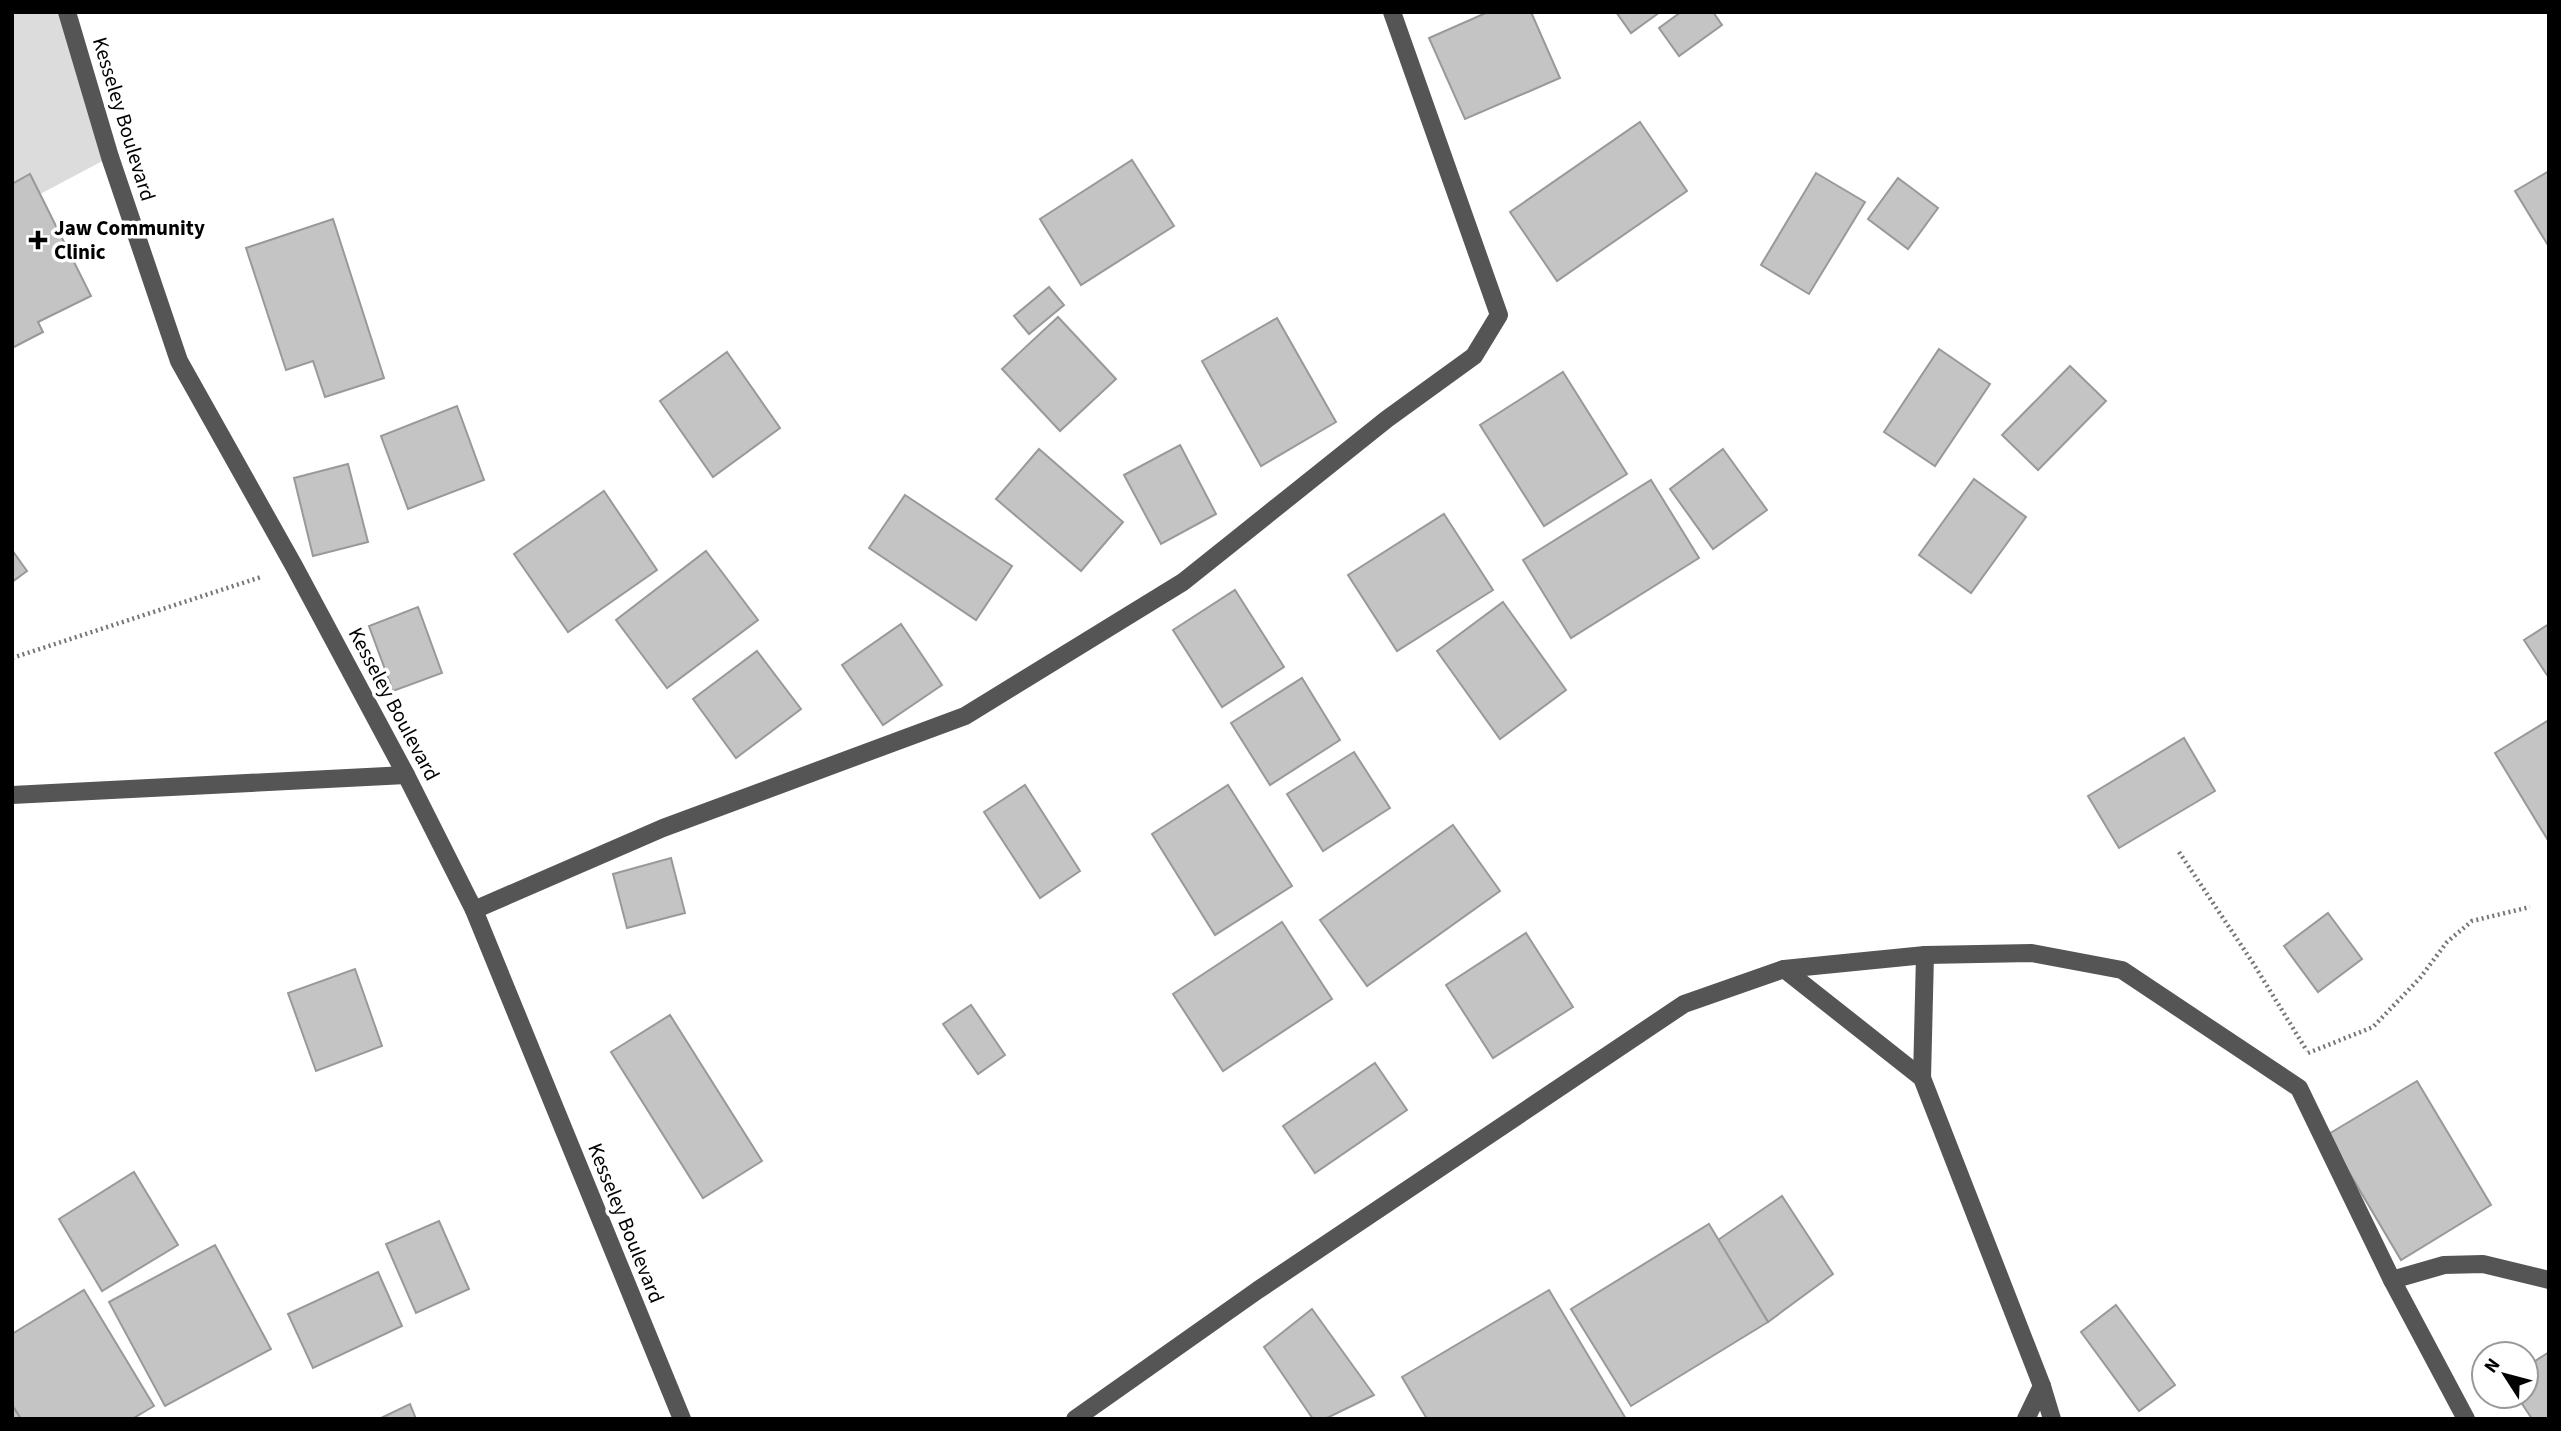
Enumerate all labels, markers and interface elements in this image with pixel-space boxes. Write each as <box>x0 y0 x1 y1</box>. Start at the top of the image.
street label: Kesseley Boulevard <box>85 33 163 205</box>
place label: Jaw Community Clinic <box>54 213 205 267</box>
marker: Jaw Community Clinic <box>28 230 48 250</box>
street label: Kesseley Boulevard <box>341 622 447 786</box>
street label: Kesseley Boulevard <box>580 1139 672 1307</box>
north arrow <box>2470 1340 2540 1410</box>
text: N <box>2478 1353 2507 1379</box>

